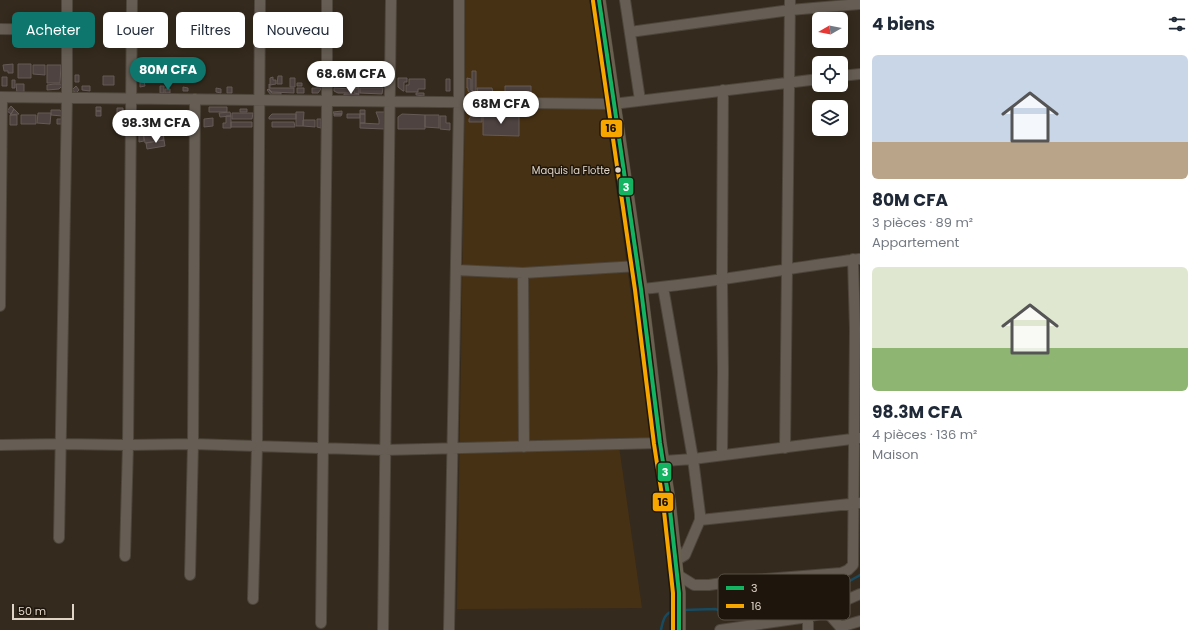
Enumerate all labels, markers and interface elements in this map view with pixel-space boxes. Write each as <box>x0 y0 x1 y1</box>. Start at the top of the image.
chip: Acheter <box>12 12 95 48</box>
chip: Louer <box>103 12 168 48</box>
chip: Filtres <box>176 12 245 48</box>
chip: Nouveau <box>253 12 343 48</box>
north arrow <box>812 12 848 48</box>
map controls <box>812 12 848 136</box>
text: 4 biens <box>872 12 935 36</box>
icon: filters <box>1166 13 1188 35</box>
button: locate <box>812 56 848 92</box>
pin: 80M CFA <box>131 57 205 91</box>
text: 80M CFA <box>139 60 197 79</box>
pin: 68.6M CFA <box>305 61 397 95</box>
text: 68.6M CFA <box>316 64 386 83</box>
icon: home <box>994 81 1066 153</box>
pin: 68M CFA <box>464 91 538 125</box>
text: 68M CFA <box>472 94 530 113</box>
button: layers <box>812 100 848 136</box>
pin: 98.3M CFA <box>110 110 202 144</box>
text: 98.3M CFA <box>121 113 191 132</box>
line badge: 16 <box>600 119 623 138</box>
text: 16 <box>605 120 617 136</box>
place label: Maquis la Flotte <box>532 163 610 178</box>
marker: Maquis la Flotte <box>613 165 623 175</box>
line badge: 3 <box>618 177 634 196</box>
text: 3 <box>623 179 630 195</box>
text: 80M CFA <box>872 188 948 212</box>
text: 3 pièces · 89 m² <box>872 213 973 232</box>
text: Appartement <box>872 233 959 252</box>
icon: home <box>994 293 1066 365</box>
text: 98.3M CFA <box>872 400 963 424</box>
text: 4 pièces · 136 m² <box>872 425 977 444</box>
text: Maison <box>872 445 919 464</box>
line badge: 3 <box>657 462 672 482</box>
text: 3 <box>662 464 669 480</box>
line badge: 16 <box>652 492 674 512</box>
text: 16 <box>657 494 669 510</box>
legend <box>718 574 850 620</box>
text: 3 <box>751 580 757 596</box>
text: 16 <box>751 598 762 614</box>
scale bar <box>12 602 74 621</box>
text: 50 m <box>18 603 46 619</box>

